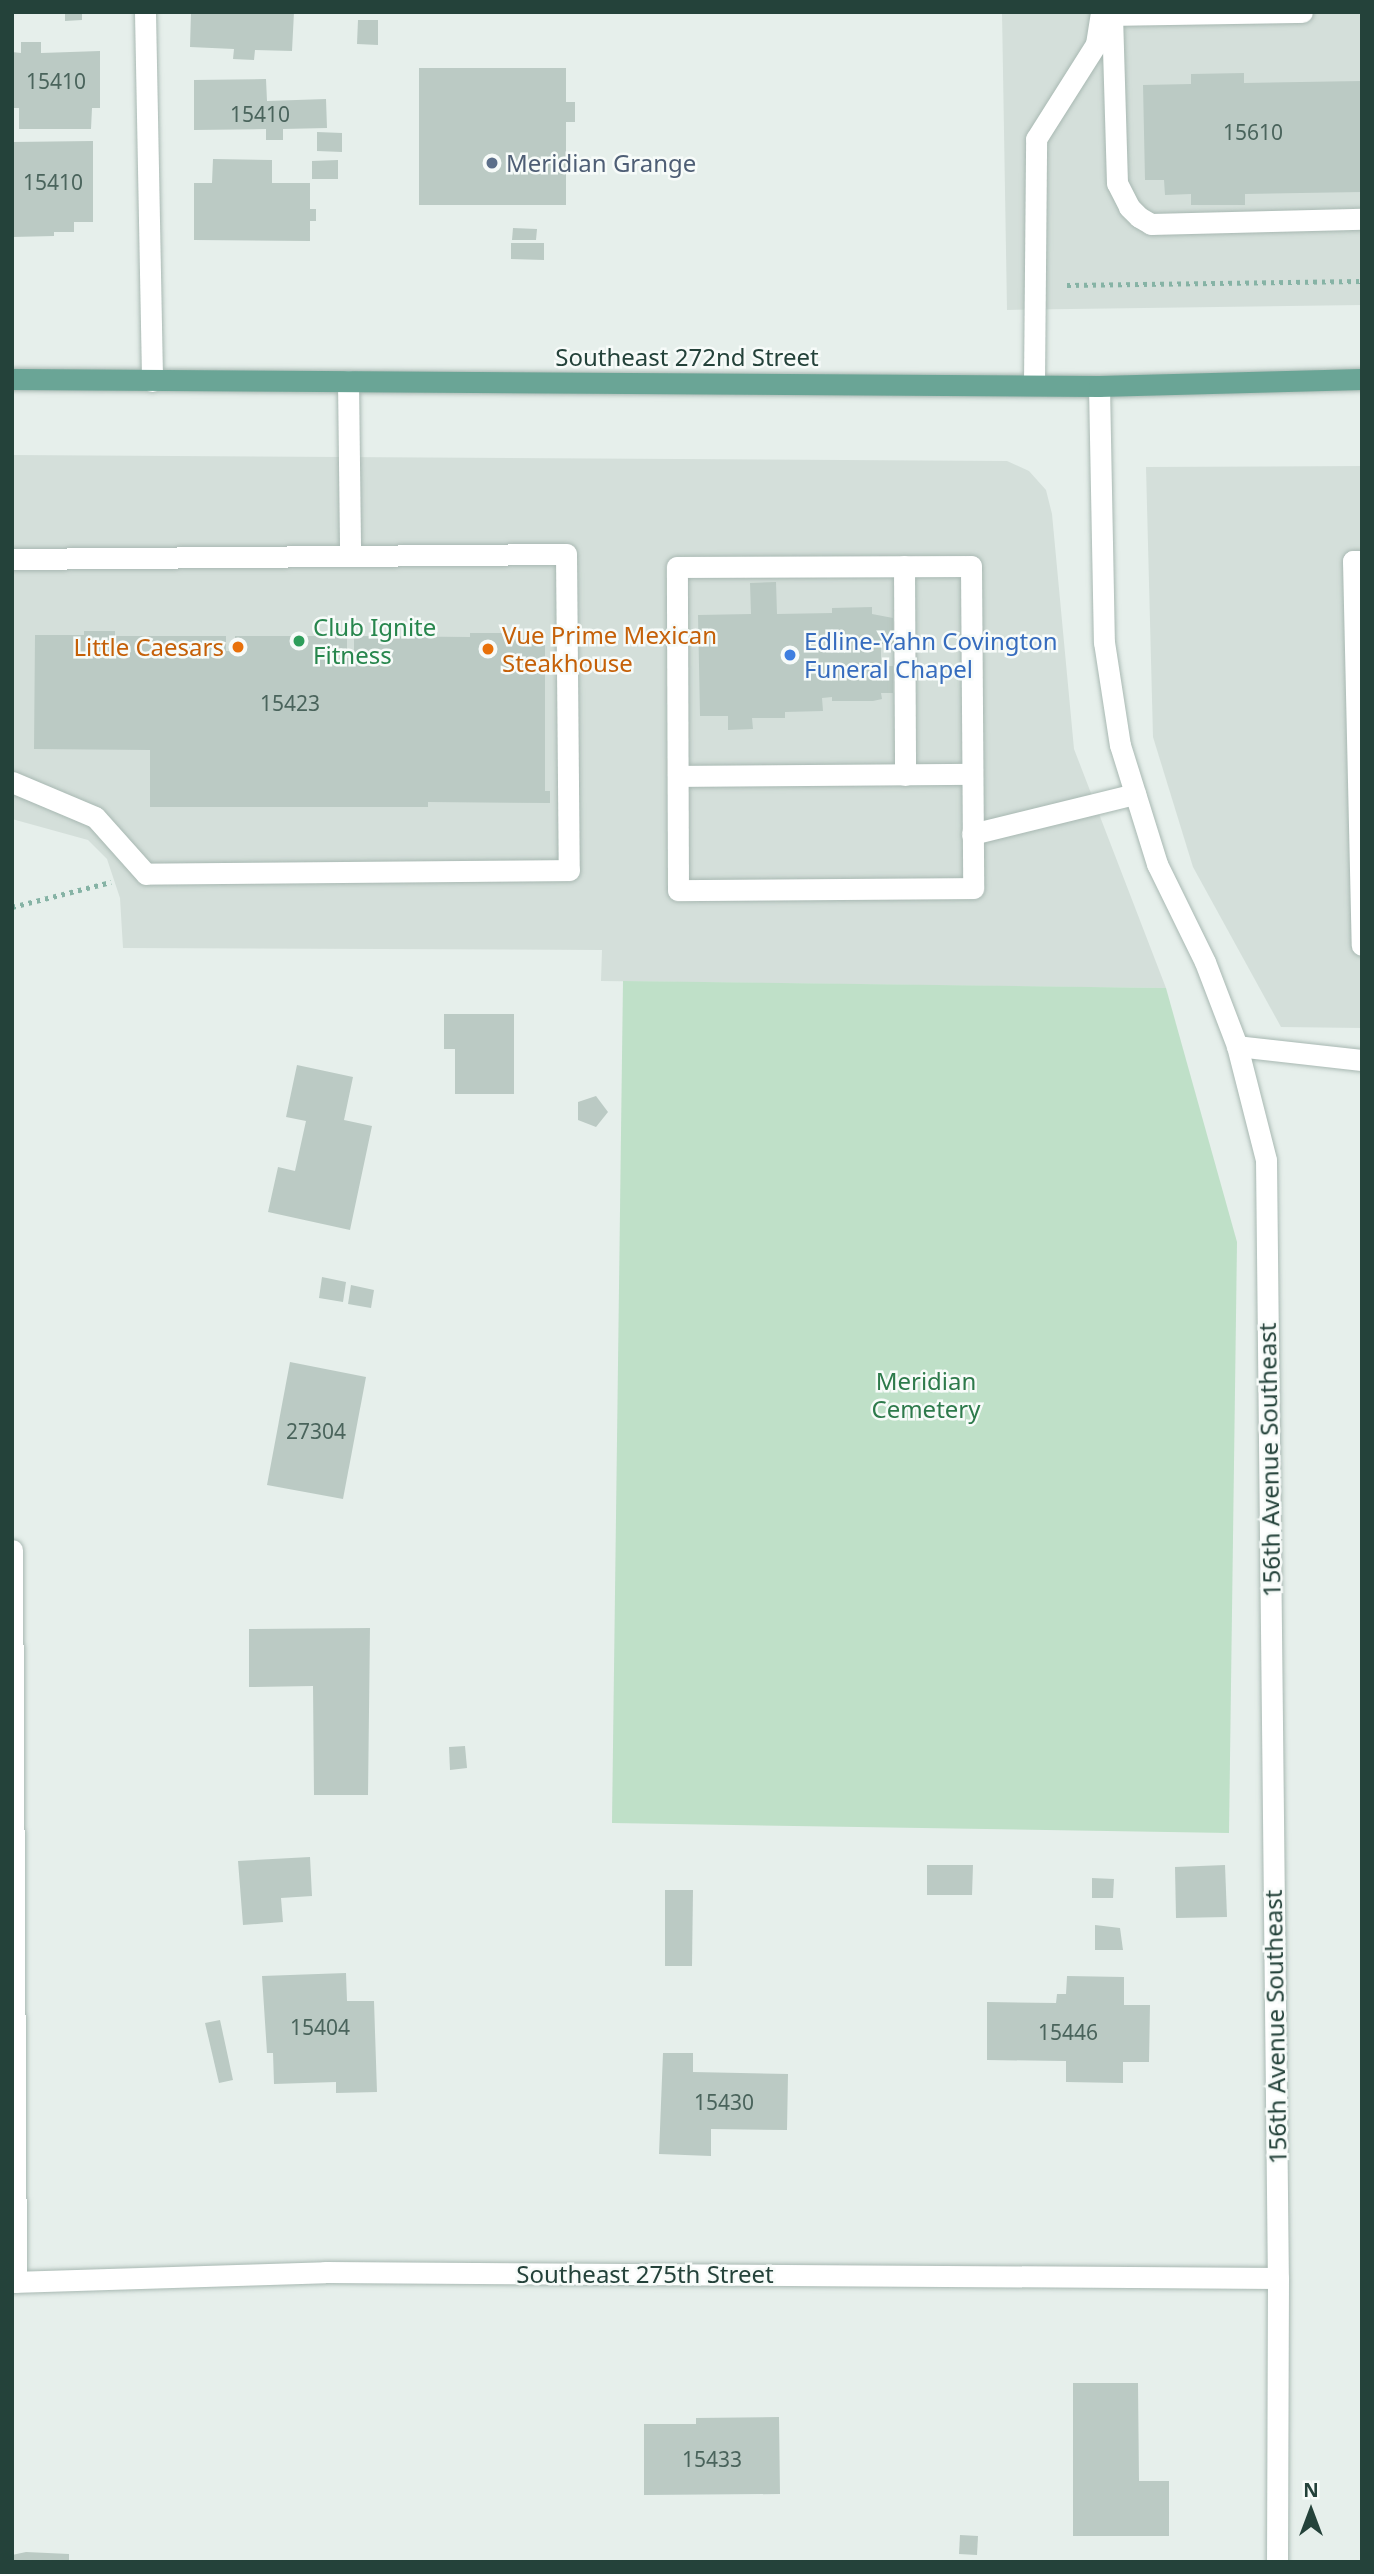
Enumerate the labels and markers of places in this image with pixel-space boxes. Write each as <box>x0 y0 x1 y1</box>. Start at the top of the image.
place label: Meridian Grange <box>506 149 696 177</box>
marker: Meridian Grange <box>484 155 500 171</box>
place label: Club Ignite Fitness <box>313 613 436 669</box>
place label: Vue Prime Mexican Steakhouse <box>502 621 717 677</box>
place label: Edline-Yahn Covington Funeral Chapel <box>804 627 1058 683</box>
place label: Little Caesars <box>73 633 224 661</box>
marker: Club Ignite Fitness <box>291 633 307 649</box>
marker: Little Caesars <box>230 639 246 655</box>
marker: Vue Prime Mexican Steakhouse <box>480 641 496 657</box>
marker: Edline-Yahn Covington Funeral Chapel <box>782 647 798 663</box>

